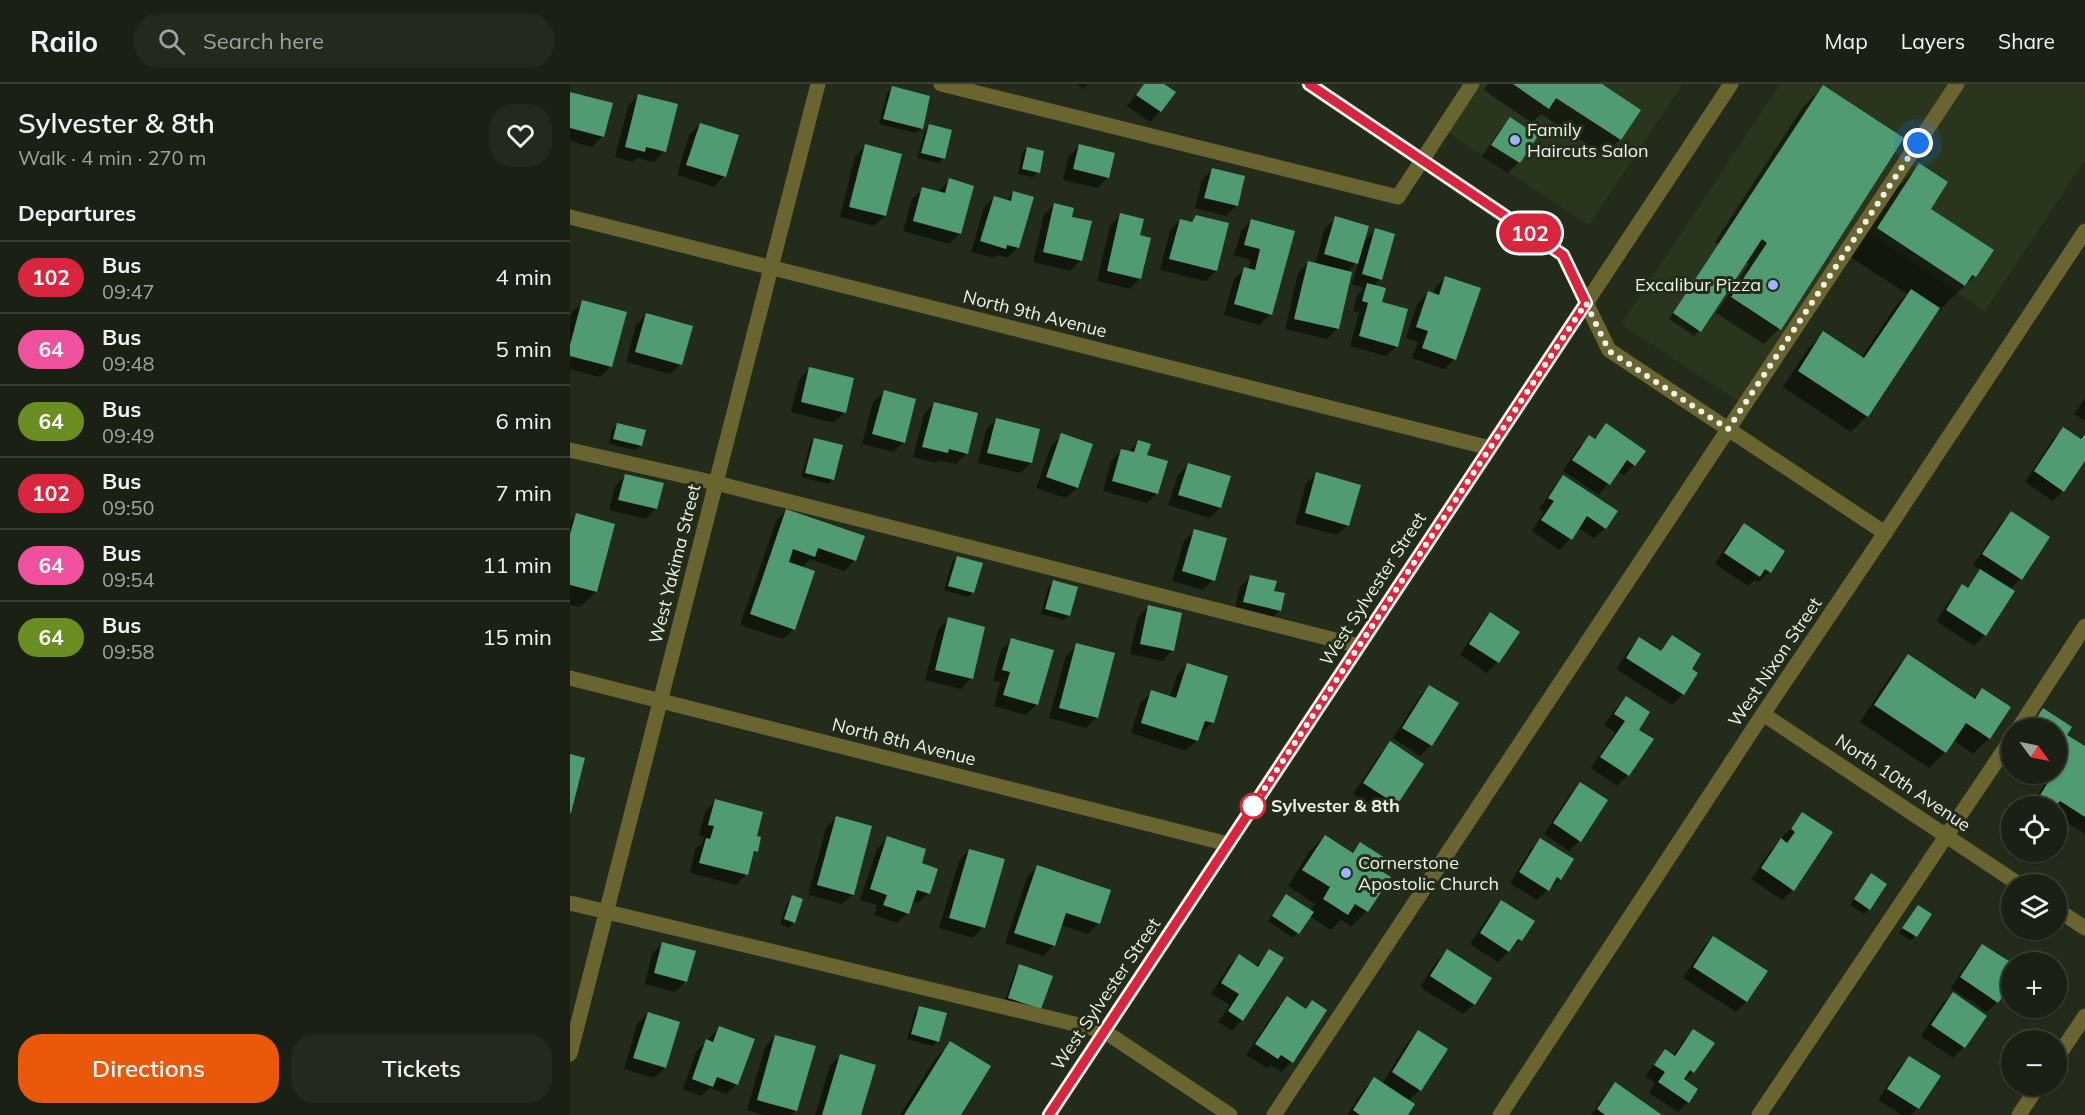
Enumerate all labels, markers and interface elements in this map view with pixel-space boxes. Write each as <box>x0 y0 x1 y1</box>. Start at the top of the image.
search box <box>134 14 554 68</box>
text: Railo <box>30 24 98 59</box>
icon: search <box>155 25 188 58</box>
text: Search here <box>203 27 324 55</box>
text: Map <box>1825 28 1868 54</box>
text: Layers <box>1901 28 1965 54</box>
text: Share <box>1998 28 2055 54</box>
button: heart <box>489 104 552 167</box>
text: Sylvester & 8th <box>18 105 215 140</box>
place label: Family Haircuts Salon <box>1527 118 1649 162</box>
your location <box>1903 128 1933 158</box>
marker: Family Haircuts Salon <box>1508 133 1522 147</box>
text: Walk · 4 min · 270 m <box>18 145 206 170</box>
text: Departures <box>18 199 136 227</box>
line badge: 102 <box>1496 214 1564 252</box>
text: 102 <box>1511 220 1549 246</box>
text: Bus <box>102 251 141 279</box>
text: 4 min <box>496 263 552 291</box>
text: 102 <box>32 264 70 290</box>
place label: Excalibur Pizza <box>1635 273 1761 296</box>
marker: Excalibur Pizza <box>1766 278 1780 292</box>
text: 09:47 <box>102 279 155 304</box>
street label: North 9th Avenue <box>961 285 1109 342</box>
text: Bus <box>102 323 141 351</box>
text: 5 min <box>496 335 552 363</box>
text: 64 <box>38 336 64 362</box>
text: 09:48 <box>102 351 155 376</box>
text: Bus <box>102 395 141 423</box>
text: 6 min <box>496 407 552 435</box>
text: 64 <box>38 408 64 434</box>
text: 09:49 <box>102 423 155 448</box>
text: Bus <box>102 467 141 495</box>
text: 7 min <box>496 479 552 507</box>
text: 102 <box>32 480 70 506</box>
street label: West Yakima Street <box>644 482 705 646</box>
text: 09:50 <box>102 495 155 520</box>
street label: West Sylvester Street <box>1314 508 1431 670</box>
text: Bus <box>102 539 141 567</box>
text: 11 min <box>482 551 552 579</box>
text: 64 <box>38 552 64 578</box>
text: 09:54 <box>102 567 155 592</box>
street label: West Nixon Street <box>1723 593 1826 731</box>
text: Bus <box>102 611 141 639</box>
text: 15 min <box>482 623 552 651</box>
text: 64 <box>38 624 64 650</box>
text: 09:58 <box>102 639 155 664</box>
street label: North 8th Avenue <box>830 713 978 770</box>
north arrow <box>2001 718 2067 784</box>
map controls <box>2001 718 2067 1096</box>
street label: North 10th Avenue <box>1831 729 1975 836</box>
marker: Sylvester & 8th <box>1240 793 1266 819</box>
place label: Sylvester & 8th <box>1271 794 1400 817</box>
button: locate <box>2001 796 2067 862</box>
place label: Cornerstone Apostolic Church <box>1358 851 1499 895</box>
marker: Cornerstone Apostolic Church <box>1339 866 1353 880</box>
button: layers <box>2001 874 2067 940</box>
street label: West Sylvester Street <box>1046 913 1165 1074</box>
button: + <box>2001 952 2067 1018</box>
button: − <box>2001 1030 2067 1096</box>
button: Directions <box>18 1034 279 1103</box>
button: Tickets <box>291 1034 552 1103</box>

